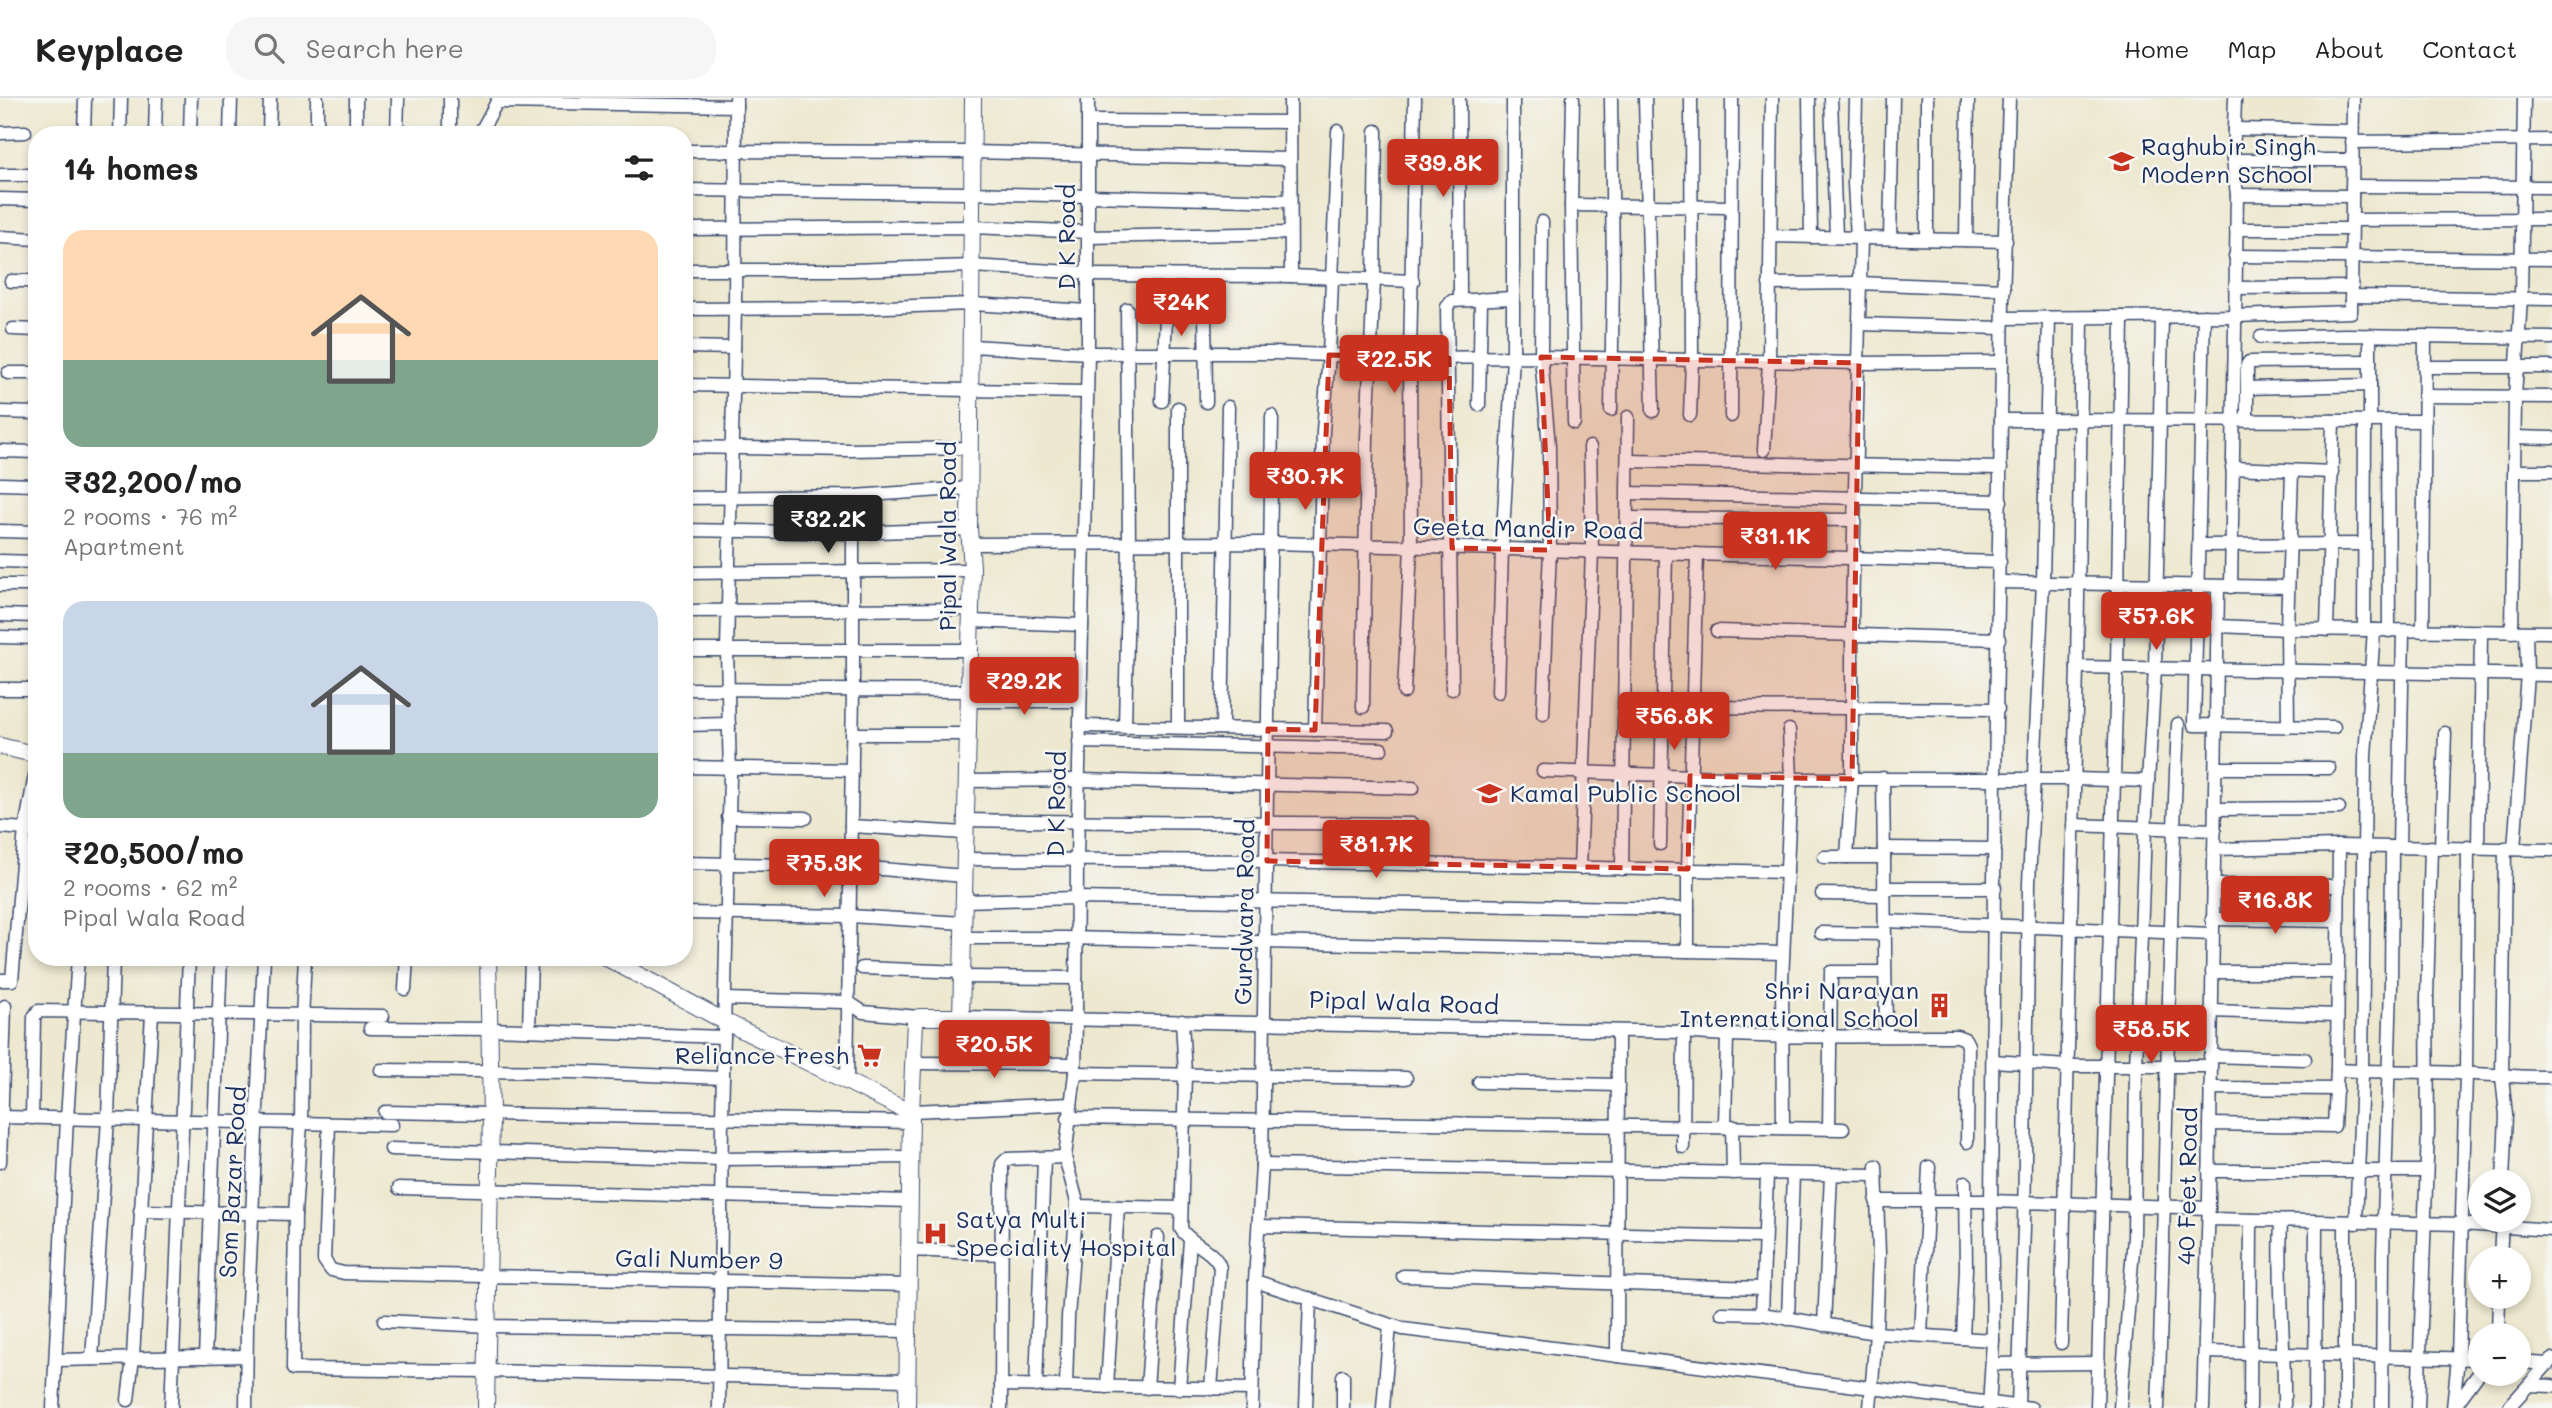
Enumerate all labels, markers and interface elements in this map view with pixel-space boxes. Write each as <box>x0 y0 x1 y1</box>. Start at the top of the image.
search box <box>226 17 716 80</box>
text: Keyplace <box>35 27 184 70</box>
icon: search <box>250 29 288 67</box>
text: Search here <box>306 31 464 65</box>
text: Home <box>2124 33 2189 64</box>
text: Map <box>2227 33 2276 64</box>
text: About <box>2314 33 2384 64</box>
text: Contact <box>2422 33 2517 64</box>
place label: Raghubir Singh Modern School <box>2141 130 2316 189</box>
pin: ₹39.8K <box>1386 140 1500 199</box>
text: ₹39.8K <box>1403 147 1483 177</box>
school or university icon: Raghubir Singh Modern School <box>2107 147 2135 175</box>
text: 14 homes <box>63 148 199 188</box>
icon: filters <box>620 149 658 187</box>
street label: D K Road <box>1050 184 1081 290</box>
icon: home <box>298 276 424 402</box>
pin: ₹24K <box>1140 278 1222 338</box>
text: ₹24K <box>1152 286 1210 316</box>
pin: ₹22.5K <box>1337 336 1451 395</box>
text: ₹22.5K <box>1356 343 1432 373</box>
street label: Pipal Wala Road <box>931 441 962 631</box>
pin: ₹30.7K <box>1248 452 1362 512</box>
text: ₹30.7K <box>1266 460 1344 490</box>
text: ₹32,200/mo <box>63 461 242 501</box>
pin: ₹32.2K <box>771 496 885 555</box>
text: 2 rooms · 76 m² <box>63 501 237 531</box>
text: ₹32.2K <box>790 503 866 533</box>
street label: Geeta Mandir Road <box>1413 510 1643 545</box>
pin: ₹31.1K <box>1718 512 1832 572</box>
text: ₹31.1K <box>1739 520 1811 550</box>
text: Apartment <box>63 531 185 561</box>
pin: ₹57.6K <box>2099 592 2213 652</box>
text: ₹57.6K <box>2117 600 2195 630</box>
icon: home <box>298 647 424 773</box>
pin: ₹29.2K <box>967 658 1081 717</box>
text: ₹29.2K <box>986 665 1062 695</box>
pin: ₹56.8K <box>1617 692 1731 752</box>
text: ₹56.8K <box>1634 700 1714 730</box>
street label: D K Road <box>1039 751 1072 857</box>
place label: Kamal Public School <box>1510 777 1741 808</box>
school or university icon: Kamal Public School <box>1476 780 1504 808</box>
street label: Gurdwara Road <box>1226 819 1261 1005</box>
pin: ₹81.7K <box>1319 820 1433 880</box>
text: ₹81.7K <box>1339 828 1413 858</box>
text: ₹20,500/mo <box>63 832 244 872</box>
pin: ₹75.3K <box>767 840 881 899</box>
text: ₹75.3K <box>785 847 863 877</box>
text: 2 rooms · 62 m² <box>63 872 237 902</box>
pin: ₹16.8K <box>2218 876 2332 936</box>
text: ₹16.8K <box>2237 884 2313 914</box>
text: Pipal Wala Road <box>63 902 245 932</box>
place label: Shri Narayan International School <box>1680 974 1919 1033</box>
street label: Pipal Wala Road <box>1309 983 1500 1020</box>
building icon: Shri Narayan International School <box>1925 991 1953 1019</box>
pin: ₹58.5K <box>2094 1006 2208 1065</box>
text: ₹58.5K <box>2112 1013 2190 1043</box>
pin: ₹20.5K <box>937 1020 1051 1080</box>
text: ₹20.5K <box>955 1028 1033 1058</box>
place label: Reliance Fresh <box>675 1039 849 1070</box>
supermarket icon: Reliance Fresh <box>855 1042 883 1070</box>
street label: Som Bazar Road <box>211 1085 252 1279</box>
street label: 40 Feet Road <box>2170 1107 2203 1265</box>
map controls <box>2468 1169 2531 1386</box>
button: layers <box>2468 1169 2531 1232</box>
place label: Satya Multi Speciality Hospital <box>956 1203 1176 1262</box>
hospital icon: Satya Multi Speciality Hospital <box>922 1220 950 1248</box>
street label: Gali Number 9 <box>615 1242 783 1275</box>
button: + <box>2468 1246 2531 1309</box>
button: − <box>2468 1323 2531 1386</box>

